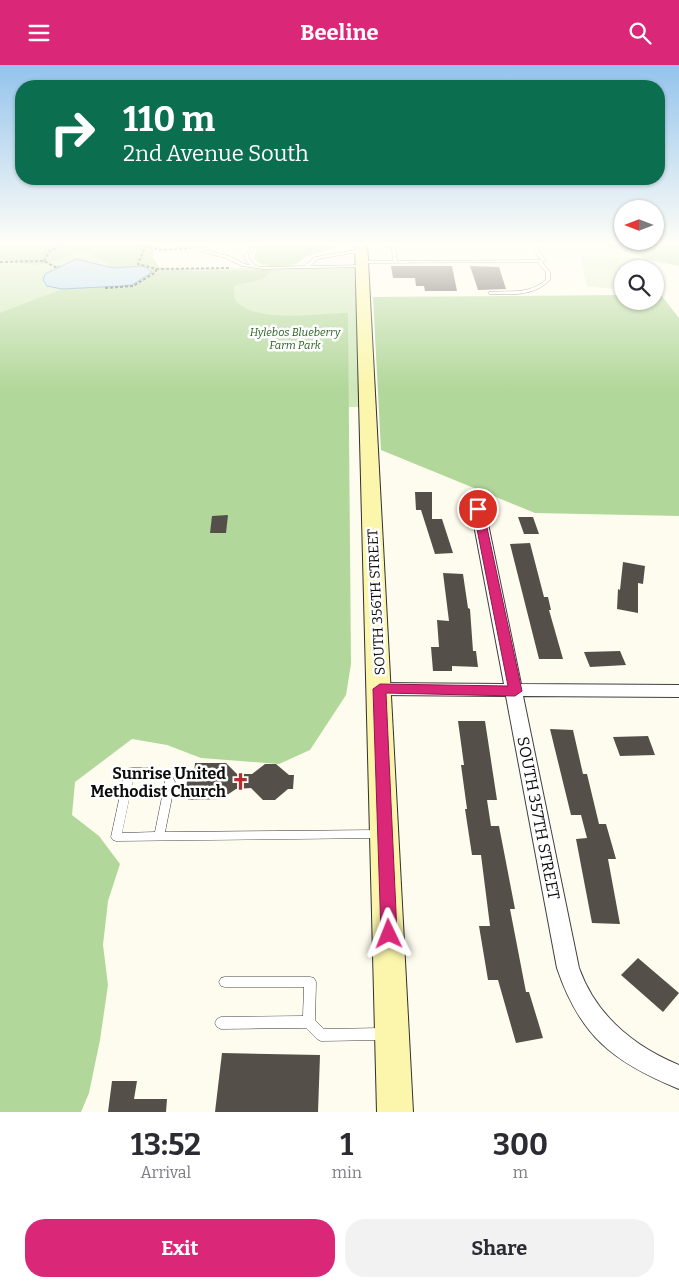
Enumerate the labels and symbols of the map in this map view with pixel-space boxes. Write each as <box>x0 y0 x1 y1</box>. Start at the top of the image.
north arrow <box>614 200 664 250</box>
park label: Hylebos Blueberry Farm Park <box>250 326 342 352</box>
pin <box>457 488 499 530</box>
street label: SOUTH 356TH STREET <box>364 528 389 676</box>
street label: SOUTH 357TH STREET <box>513 735 564 901</box>
place label: Sunrise United Methodist Church <box>90 764 226 801</box>
church icon: Sunrise United Methodist Church <box>230 772 250 792</box>
position arrow <box>362 907 414 959</box>

